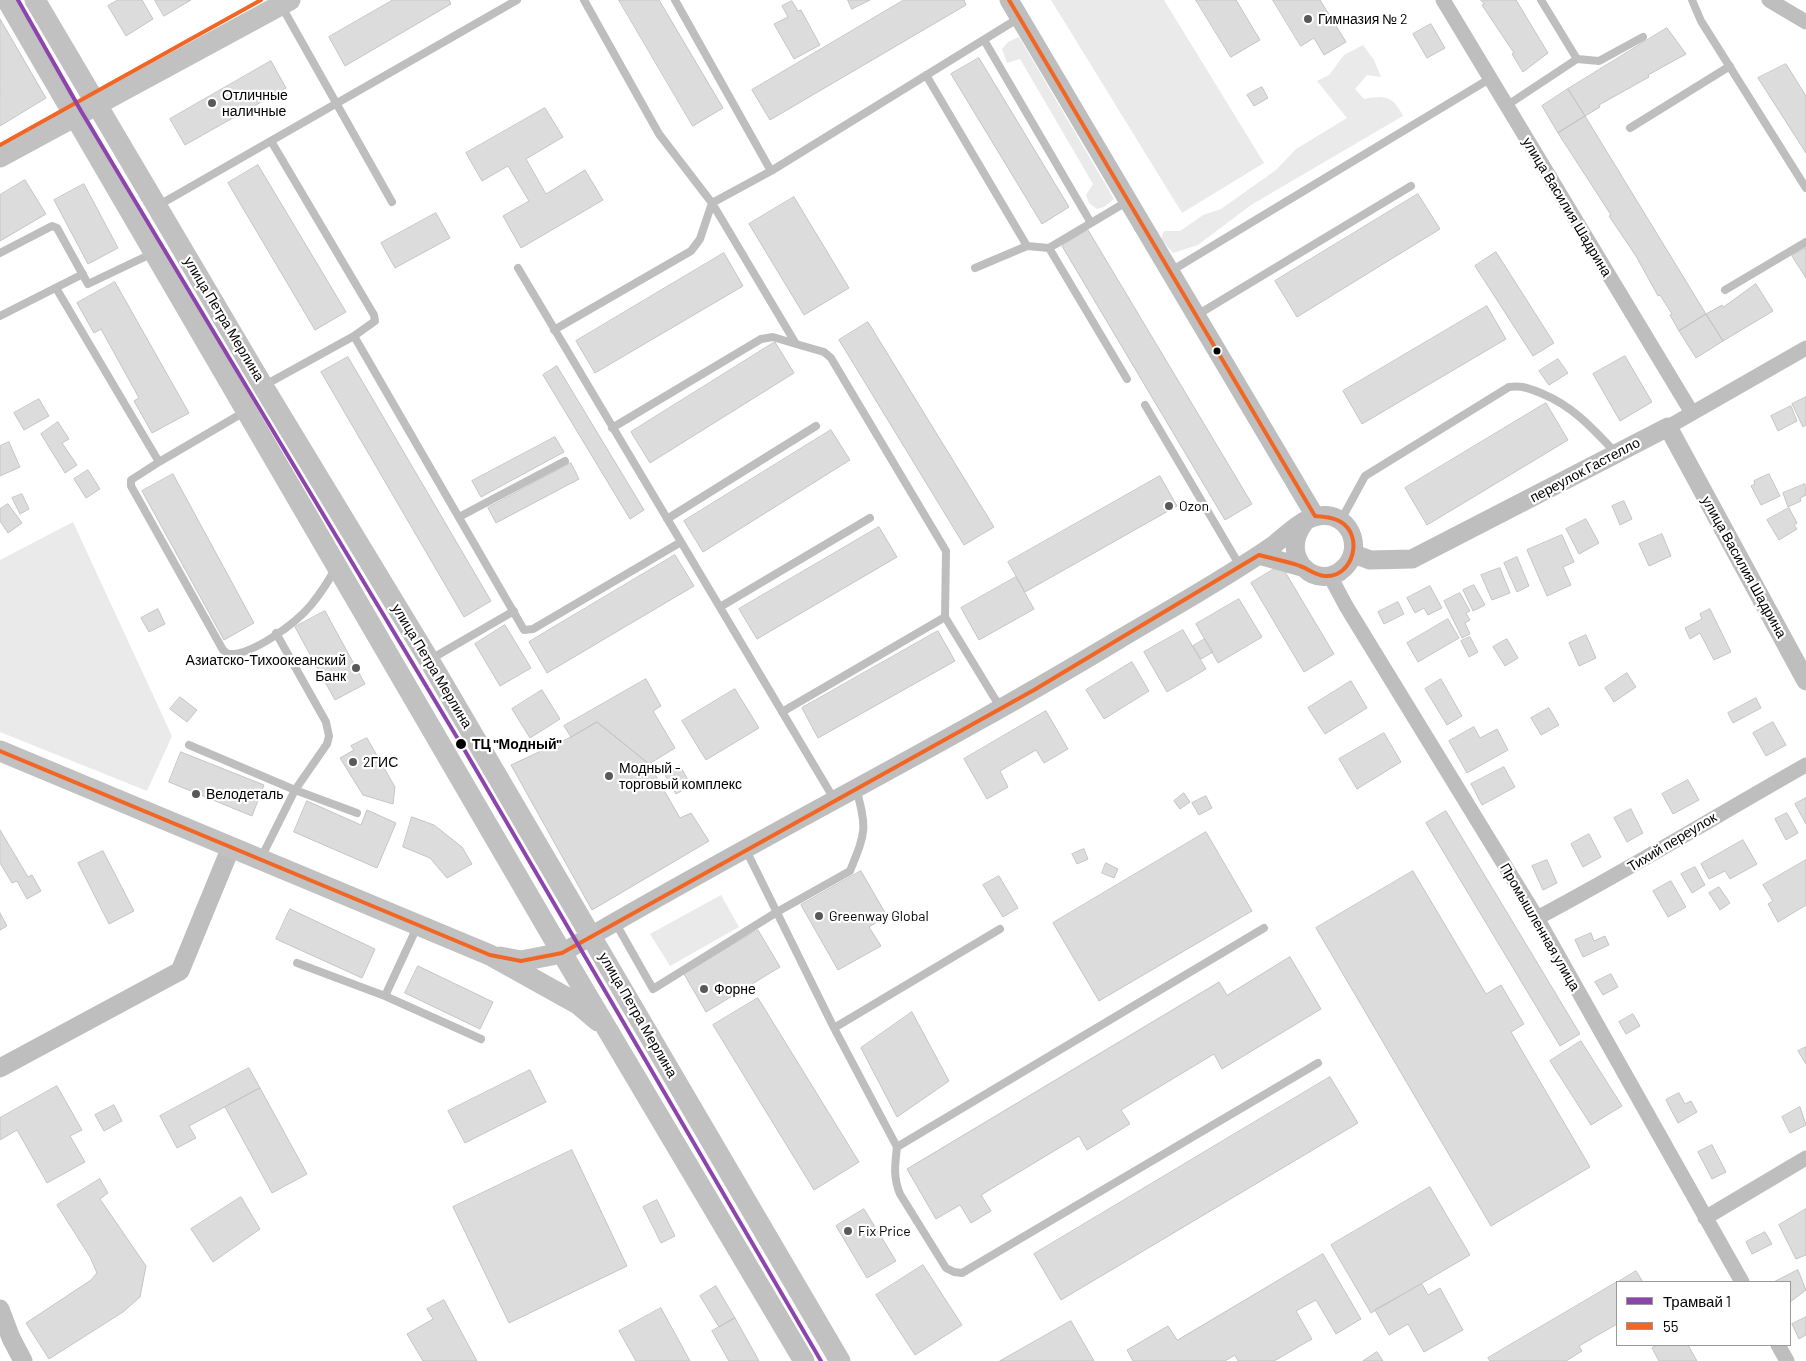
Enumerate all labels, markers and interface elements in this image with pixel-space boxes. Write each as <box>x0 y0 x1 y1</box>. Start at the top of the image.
place label: Гимназия № 2 <box>1318 11 1408 27</box>
marker: Гимназия № 2 <box>1302 13 1314 25</box>
place label: Отличные наличные <box>222 87 288 120</box>
marker: Отличные наличные <box>206 97 218 109</box>
street label: улица Василия Шадрина <box>1519 134 1615 280</box>
street label: улица Петра Мерлина <box>180 254 268 384</box>
unlabelled marker <box>1212 346 1222 356</box>
street label: переулок Гастелло <box>1527 434 1643 506</box>
street label: улица Василия Шадрина <box>1698 493 1790 641</box>
place label: Ozon <box>1179 498 1209 514</box>
marker: Ozon <box>1163 500 1175 512</box>
street label: улица Петра Мерлина <box>388 601 476 731</box>
place label: Азиатско-Тихоокеанский Банк <box>186 652 346 684</box>
marker: Азиатско-Тихоокеанский Банк <box>350 662 362 674</box>
place label: ТЦ "Модный" <box>472 736 562 752</box>
marker: ТЦ "Модный" <box>454 737 468 751</box>
place label: 2ГИС <box>363 754 398 770</box>
marker: 2ГИС <box>347 756 359 768</box>
place label: Модный - торговый комплекс <box>619 760 742 792</box>
marker: Модный - торговый комплекс <box>603 770 615 782</box>
place label: Велодеталь <box>206 786 283 802</box>
marker: Велодеталь <box>190 788 202 800</box>
street label: Тихий переулок <box>1624 809 1720 875</box>
street label: Промышленная улица <box>1497 860 1583 994</box>
place label: Greenway Global <box>829 908 929 924</box>
marker: Greenway Global <box>813 910 825 922</box>
street label: улица Петра Мерлина <box>595 949 681 1081</box>
place label: Форне <box>714 981 756 997</box>
marker: Форне <box>698 983 710 995</box>
place label: Fix Price <box>858 1223 911 1239</box>
marker: Fix Price <box>842 1225 854 1237</box>
legend <box>1616 1281 1791 1346</box>
text: Трамвай 1 <box>1663 1292 1731 1310</box>
text: 55 <box>1663 1317 1678 1335</box>

